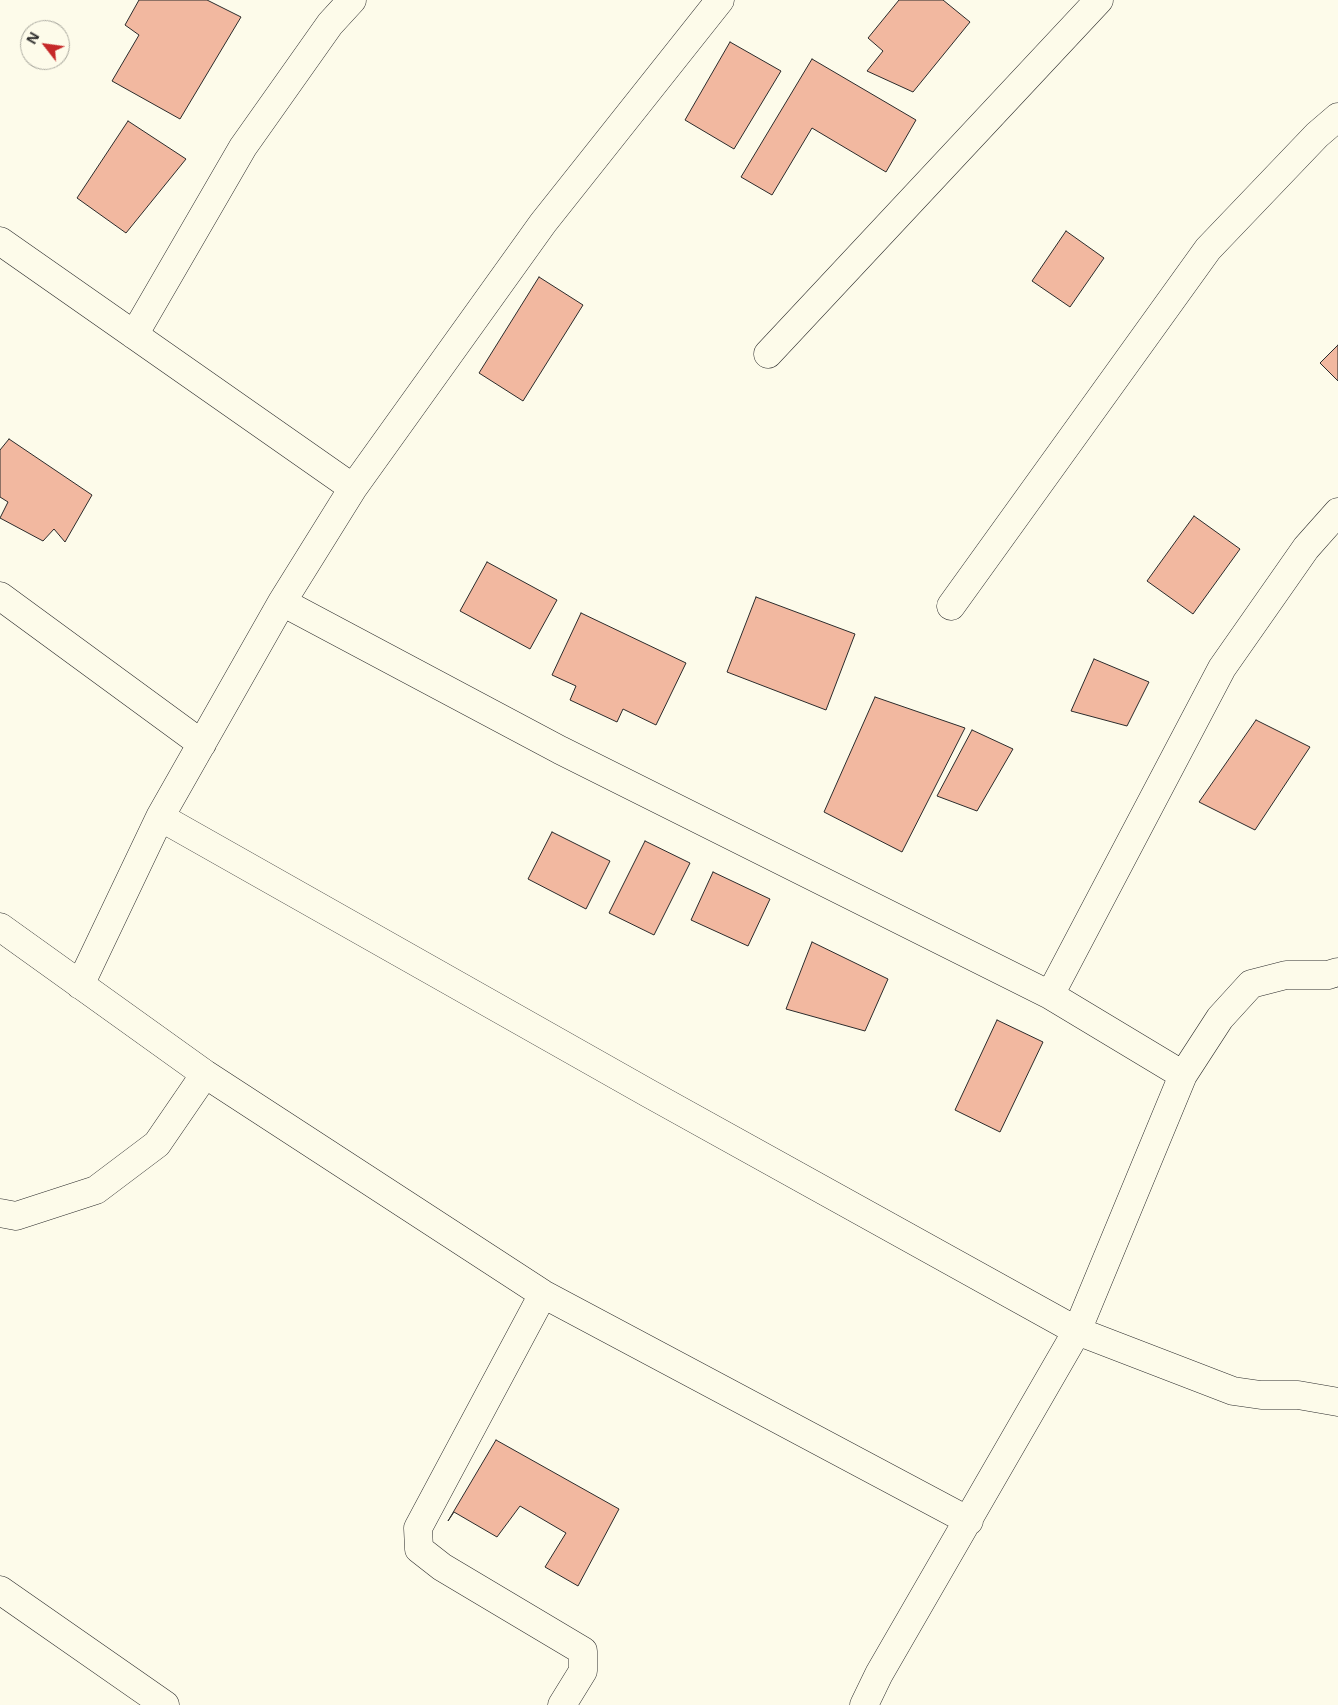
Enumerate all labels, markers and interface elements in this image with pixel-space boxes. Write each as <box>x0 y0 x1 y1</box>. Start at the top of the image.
north arrow <box>20 20 70 70</box>
text: N <box>21 28 44 47</box>

